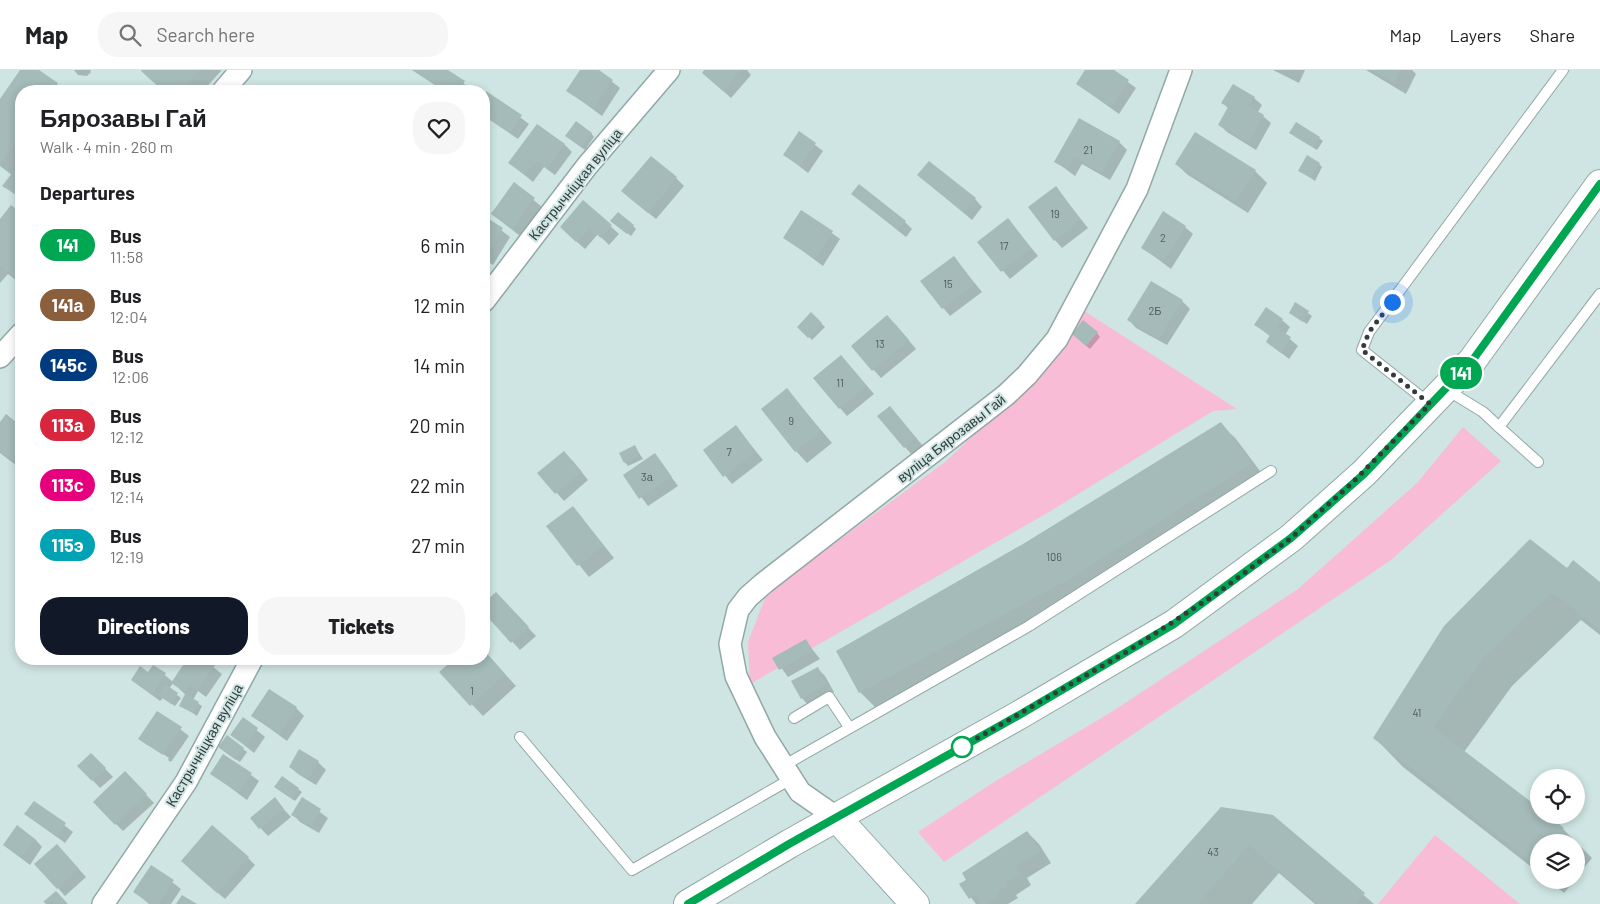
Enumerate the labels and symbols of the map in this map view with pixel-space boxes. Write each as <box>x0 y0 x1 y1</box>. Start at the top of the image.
street label: Кастрычніцкая вуліца <box>525 125 625 243</box>
house number: 21 <box>1083 143 1093 156</box>
house number: 19 <box>1050 207 1060 220</box>
house number: 2 <box>1160 231 1166 244</box>
house number: 17 <box>999 239 1009 252</box>
house number: 15 <box>943 277 953 290</box>
your location <box>1380 290 1405 315</box>
house number: 2Б <box>1148 304 1162 317</box>
house number: 13 <box>875 337 885 350</box>
line badge: 141 <box>1432 357 1490 389</box>
house number: 11 <box>836 376 844 389</box>
street label: вуліца Бярозавы Гай <box>893 390 1009 486</box>
house number: 9 <box>788 414 794 427</box>
house number: 7 <box>726 445 732 458</box>
house number: 3а <box>641 470 654 483</box>
house number: 106 <box>1046 550 1062 563</box>
street label: Кастрычніцкая вуліца <box>162 680 246 809</box>
house number: 1 <box>470 684 474 697</box>
house number: 41 <box>1413 706 1421 719</box>
unlabelled marker <box>951 736 973 758</box>
house number: 43 <box>1207 845 1219 858</box>

